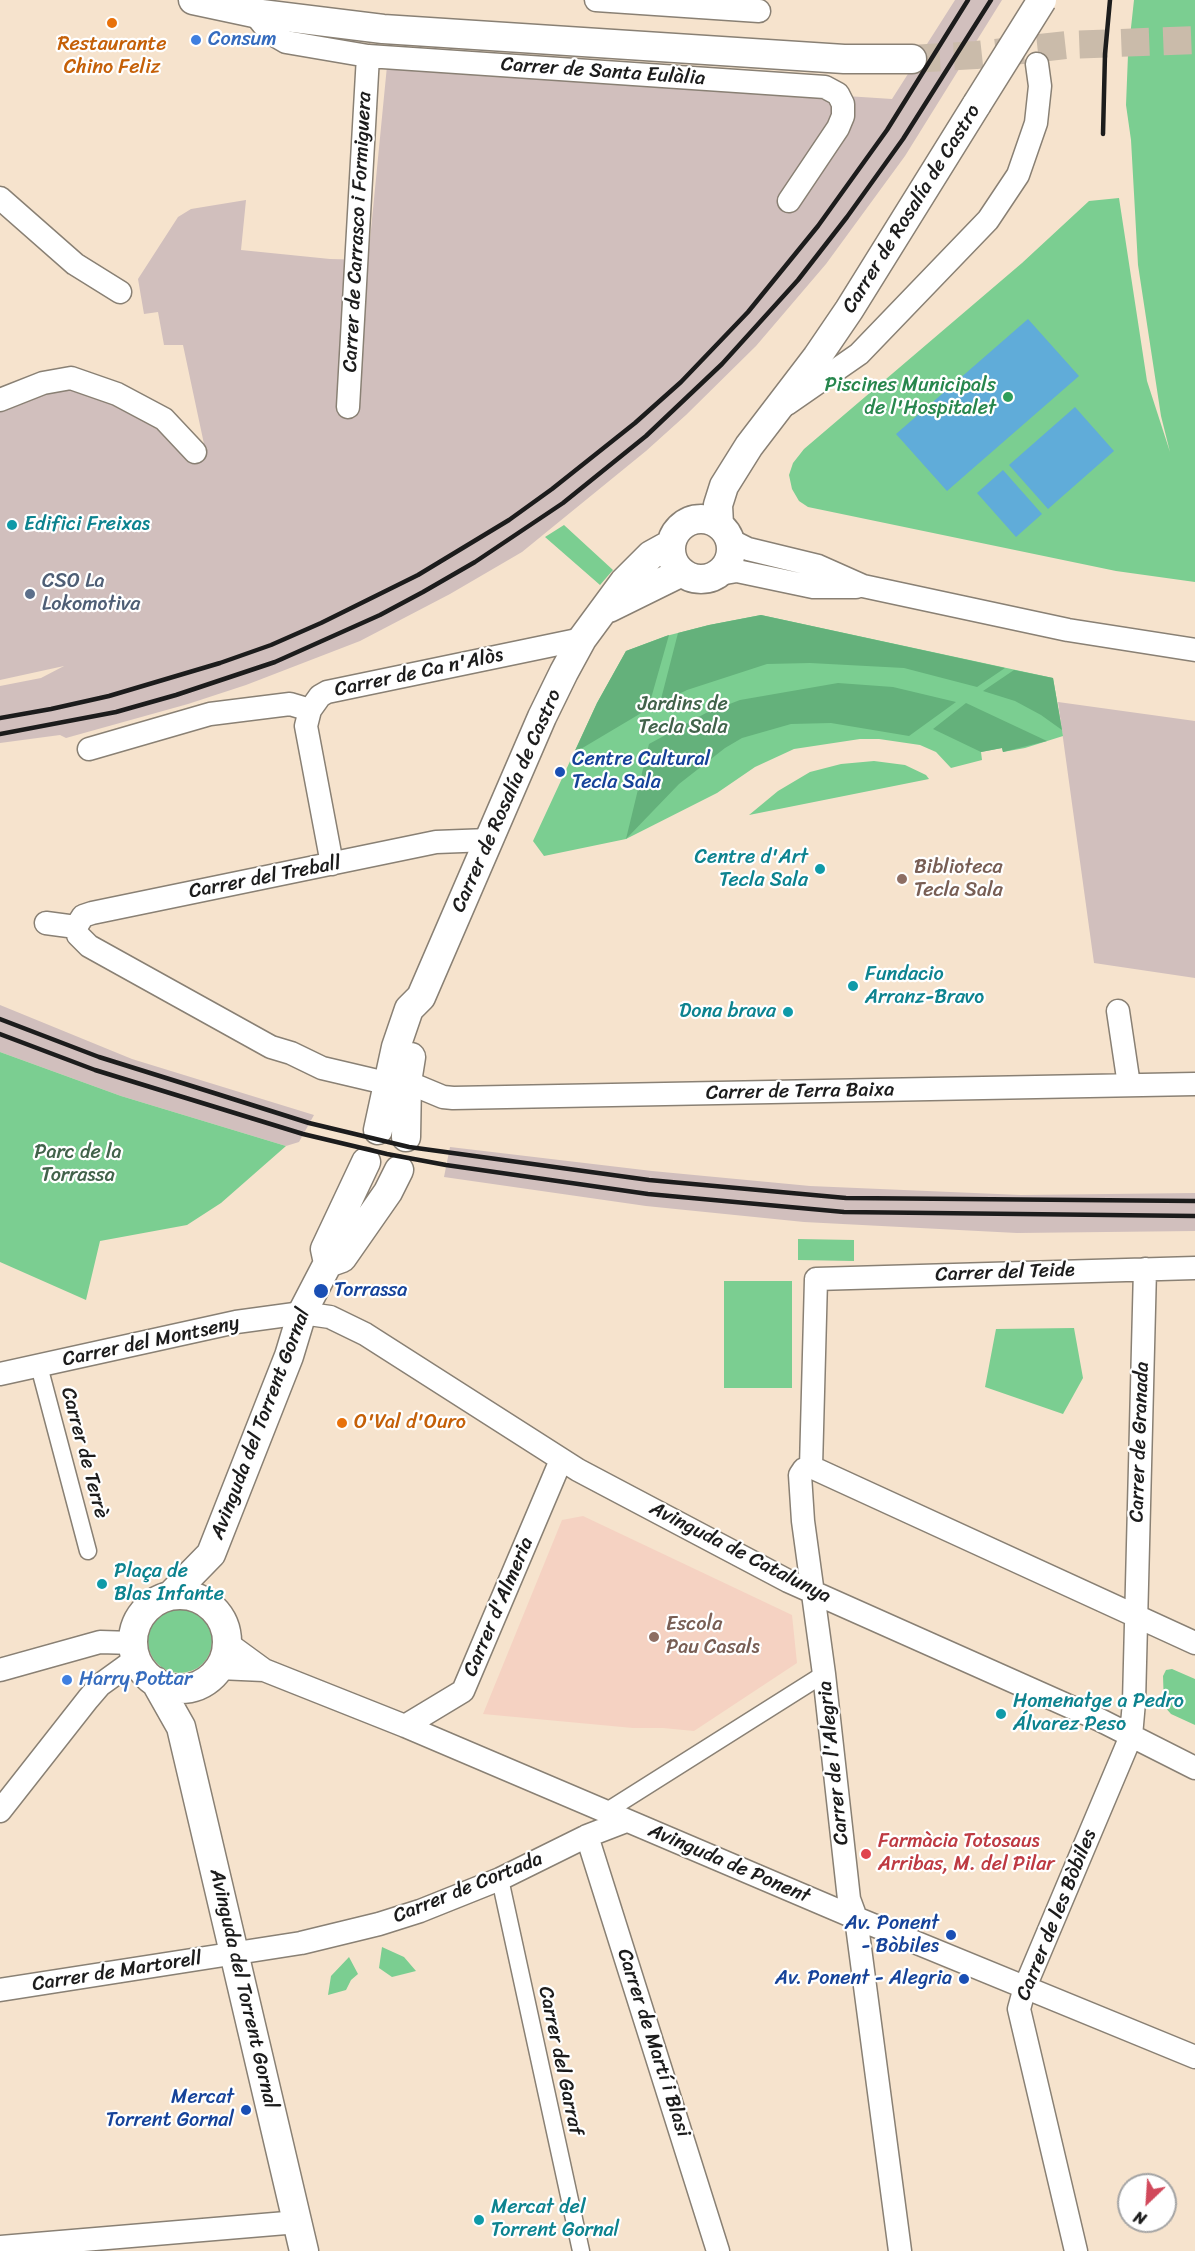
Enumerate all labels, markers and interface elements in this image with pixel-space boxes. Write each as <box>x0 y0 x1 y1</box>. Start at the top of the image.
marker: Restaurante Chino Feliz <box>105 16 119 30</box>
place label: Consum <box>208 28 277 52</box>
place label: Restaurante Chino Feliz <box>57 33 167 80</box>
marker: Consum <box>189 33 203 47</box>
street label: Carrer de Santa Eulàlia <box>500 53 706 91</box>
street label: Carrer de Carrasco i Formiguera <box>339 91 377 373</box>
street label: Carrer de Rosalía de Castro <box>838 100 986 318</box>
place label: Piscines Municipals de l'Hospitalet <box>824 374 996 421</box>
marker: Piscines Municipals de l'Hospitalet <box>1001 390 1015 404</box>
place label: Edifici Freixas <box>24 513 150 537</box>
marker: Edifici Freixas <box>5 518 19 532</box>
place label: CSO La Lokomotiva <box>42 570 140 617</box>
marker: CSO La Lokomotiva <box>23 587 37 601</box>
street label: Carrer de Ca n'Alòs <box>332 643 506 703</box>
street label: Carrer de Rosalía de Castro <box>447 686 567 916</box>
park label: Jardins de Tecla Sala <box>638 693 728 740</box>
place label: Centre Cultural Tecla Sala <box>572 748 710 795</box>
marker: Centre Cultural Tecla Sala <box>553 765 567 779</box>
place label: Centre d'Art Tecla Sala <box>695 846 808 893</box>
street label: Carrer del Treball <box>187 852 343 904</box>
place label: Biblioteca Tecla Sala <box>914 856 1003 903</box>
marker: Centre d'Art Tecla Sala <box>813 862 827 876</box>
marker: Biblioteca Tecla Sala <box>895 872 909 886</box>
place label: Fundacio Arranz-Bravo <box>865 963 984 1010</box>
marker: Fundacio Arranz-Bravo <box>846 979 860 993</box>
place label: Dona brava <box>679 1000 776 1024</box>
marker: Dona brava <box>781 1005 795 1019</box>
street label: Carrer de Terra Baixa <box>706 1078 894 1106</box>
park label: Parc de la Torrassa <box>34 1141 122 1188</box>
street label: Carrer del Teide <box>935 1259 1075 1287</box>
place label: Torrassa <box>334 1279 407 1303</box>
marker: Torrassa <box>312 1282 330 1300</box>
street label: Avinguda del Torrent Gornal <box>206 1305 316 1543</box>
street label: Carrer del Montseny <box>60 1312 242 1372</box>
street label: Carrer de Granada <box>1125 1361 1155 1523</box>
street label: Carrer de Terrè <box>55 1385 113 1521</box>
place label: O'Val d'Ouro <box>354 1411 466 1435</box>
marker: O'Val d'Ouro <box>335 1416 349 1430</box>
street label: Avinguda de Catalunya <box>645 1497 835 1609</box>
street label: Carrer d'Almeria <box>459 1534 539 1680</box>
place label: Plaça de Blas Infante <box>114 1560 224 1607</box>
marker: Plaça de Blas Infante <box>95 1577 109 1591</box>
place label: Escola Pau Casals <box>666 1613 760 1660</box>
marker: Escola Pau Casals <box>647 1630 661 1644</box>
place label: Harry Pottar <box>79 1668 192 1692</box>
marker: Harry Pottar <box>60 1673 74 1687</box>
street label: Carrer de l'Alegria <box>813 1680 855 1846</box>
place label: Homenatge a Pedro Álvarez Peso <box>1013 1690 1184 1737</box>
marker: Homenatge a Pedro Álvarez Peso <box>994 1707 1008 1721</box>
street label: Avinguda de Ponent <box>644 1819 814 1909</box>
street label: Carrer de les Bòbiles <box>1012 1826 1102 2004</box>
place label: Farmàcia Totosaus Arribas, M. del Pilar <box>878 1830 1054 1877</box>
street label: Carrer de Cortada <box>390 1847 546 1929</box>
marker: Farmàcia Totosaus Arribas, M. del Pilar <box>859 1847 873 1861</box>
street label: Avinguda del Torrent Gornal <box>204 1867 282 2111</box>
place label: Av. Ponent - Bòbiles <box>845 1912 939 1959</box>
marker: Av. Ponent - Bòbiles <box>944 1928 958 1942</box>
street label: Carrer de Martí i Blasi <box>611 1946 695 2140</box>
street label: Carrer de Martorell <box>31 1947 203 1997</box>
place label: Av. Ponent - Alegria <box>775 1967 952 1991</box>
marker: Av. Ponent - Alegria <box>957 1972 971 1986</box>
street label: Carrer del Garraf <box>532 1984 588 2138</box>
place label: Mercat Torrent Gornal <box>106 2086 234 2133</box>
marker: Mercat Torrent Gornal <box>239 2103 253 2117</box>
north arrow <box>1117 2173 1177 2233</box>
place label: Mercat del Torrent Gornal <box>491 2196 619 2243</box>
text: N <box>1129 2202 1151 2233</box>
marker: Mercat del Torrent Gornal <box>472 2213 486 2227</box>

